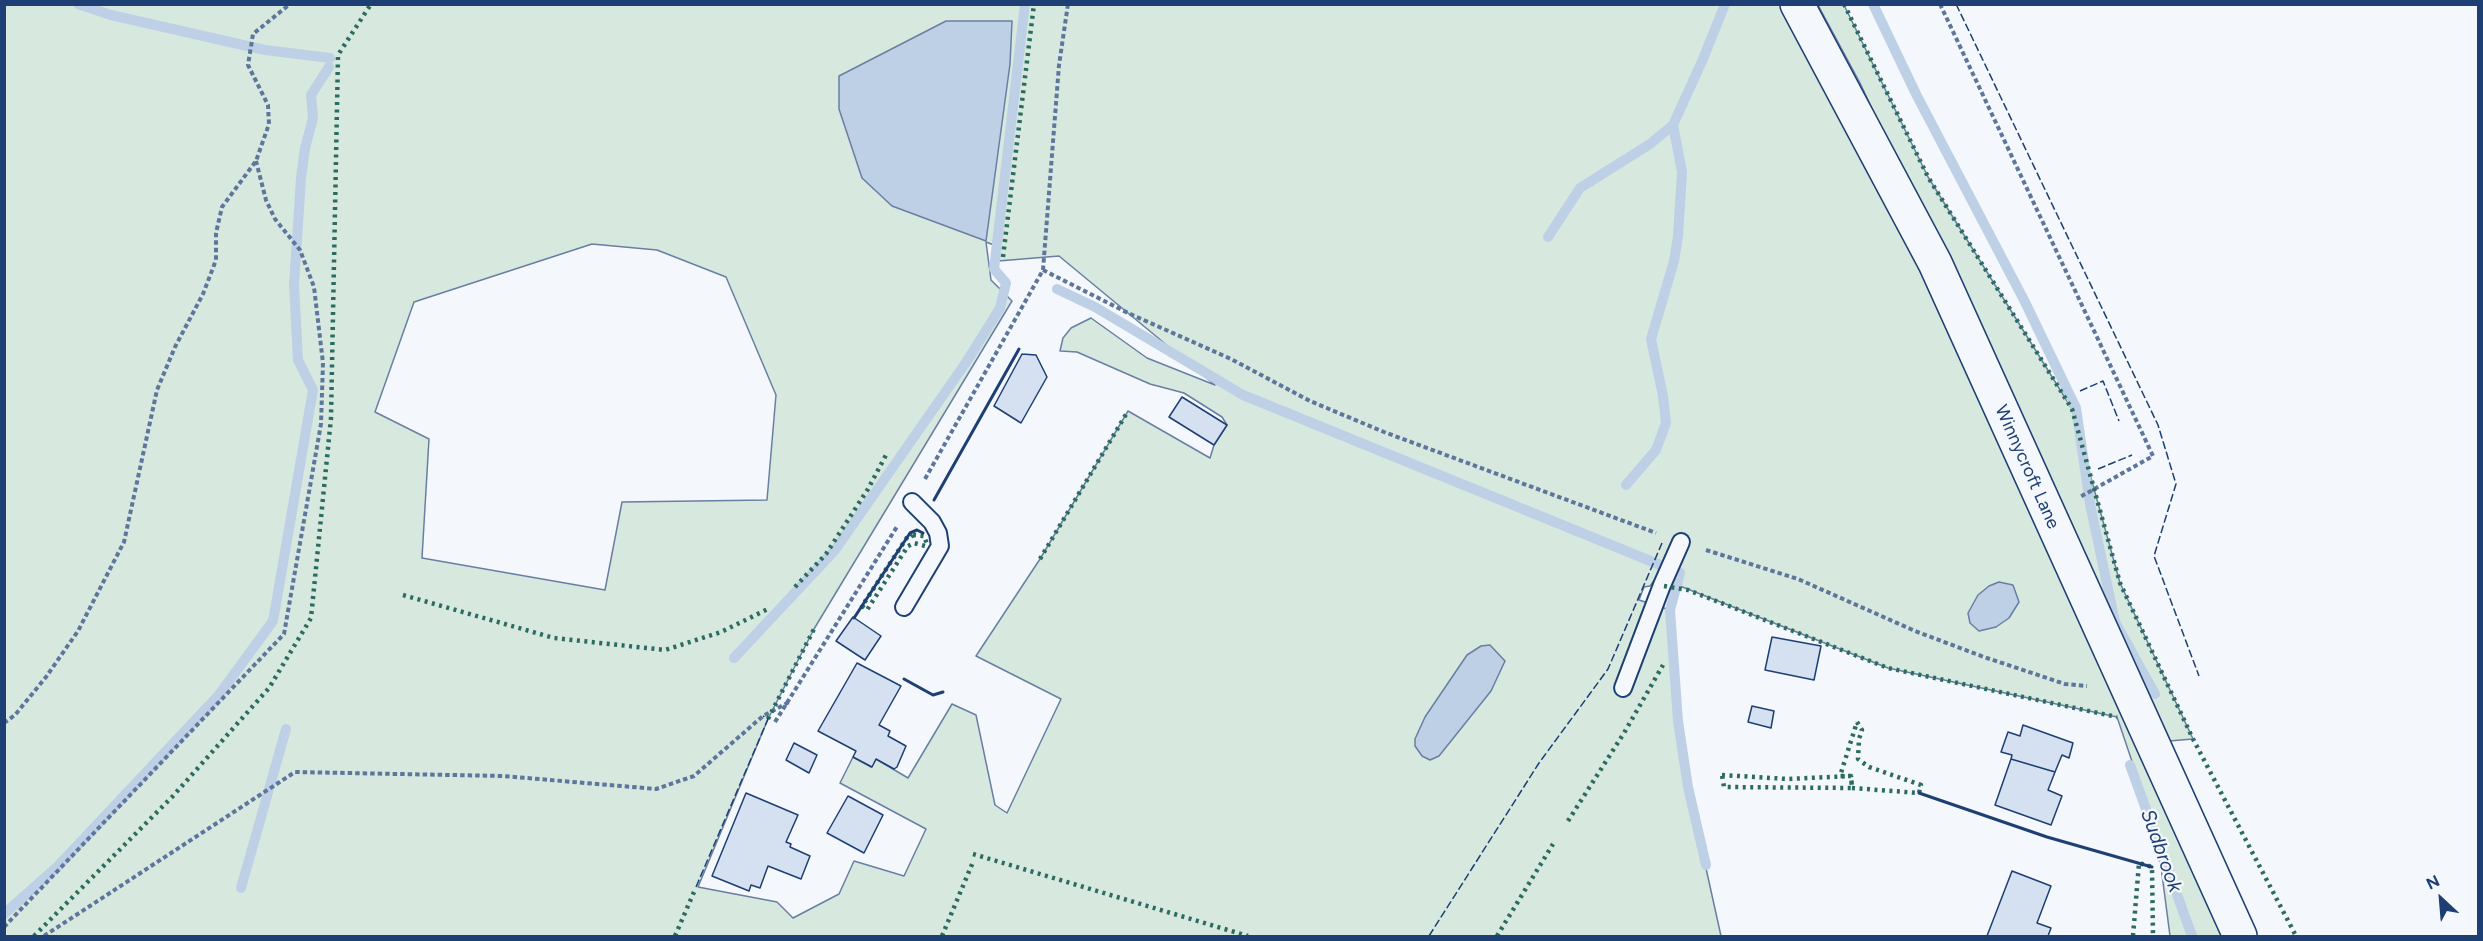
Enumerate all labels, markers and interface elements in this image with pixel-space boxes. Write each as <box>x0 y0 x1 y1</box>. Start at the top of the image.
street label: Winnycroft Lane <box>1990 402 2064 532</box>
water label: Sudbrook <box>2135 806 2187 896</box>
north arrow <box>2411 869 2471 929</box>
text: N <box>2423 871 2443 894</box>

